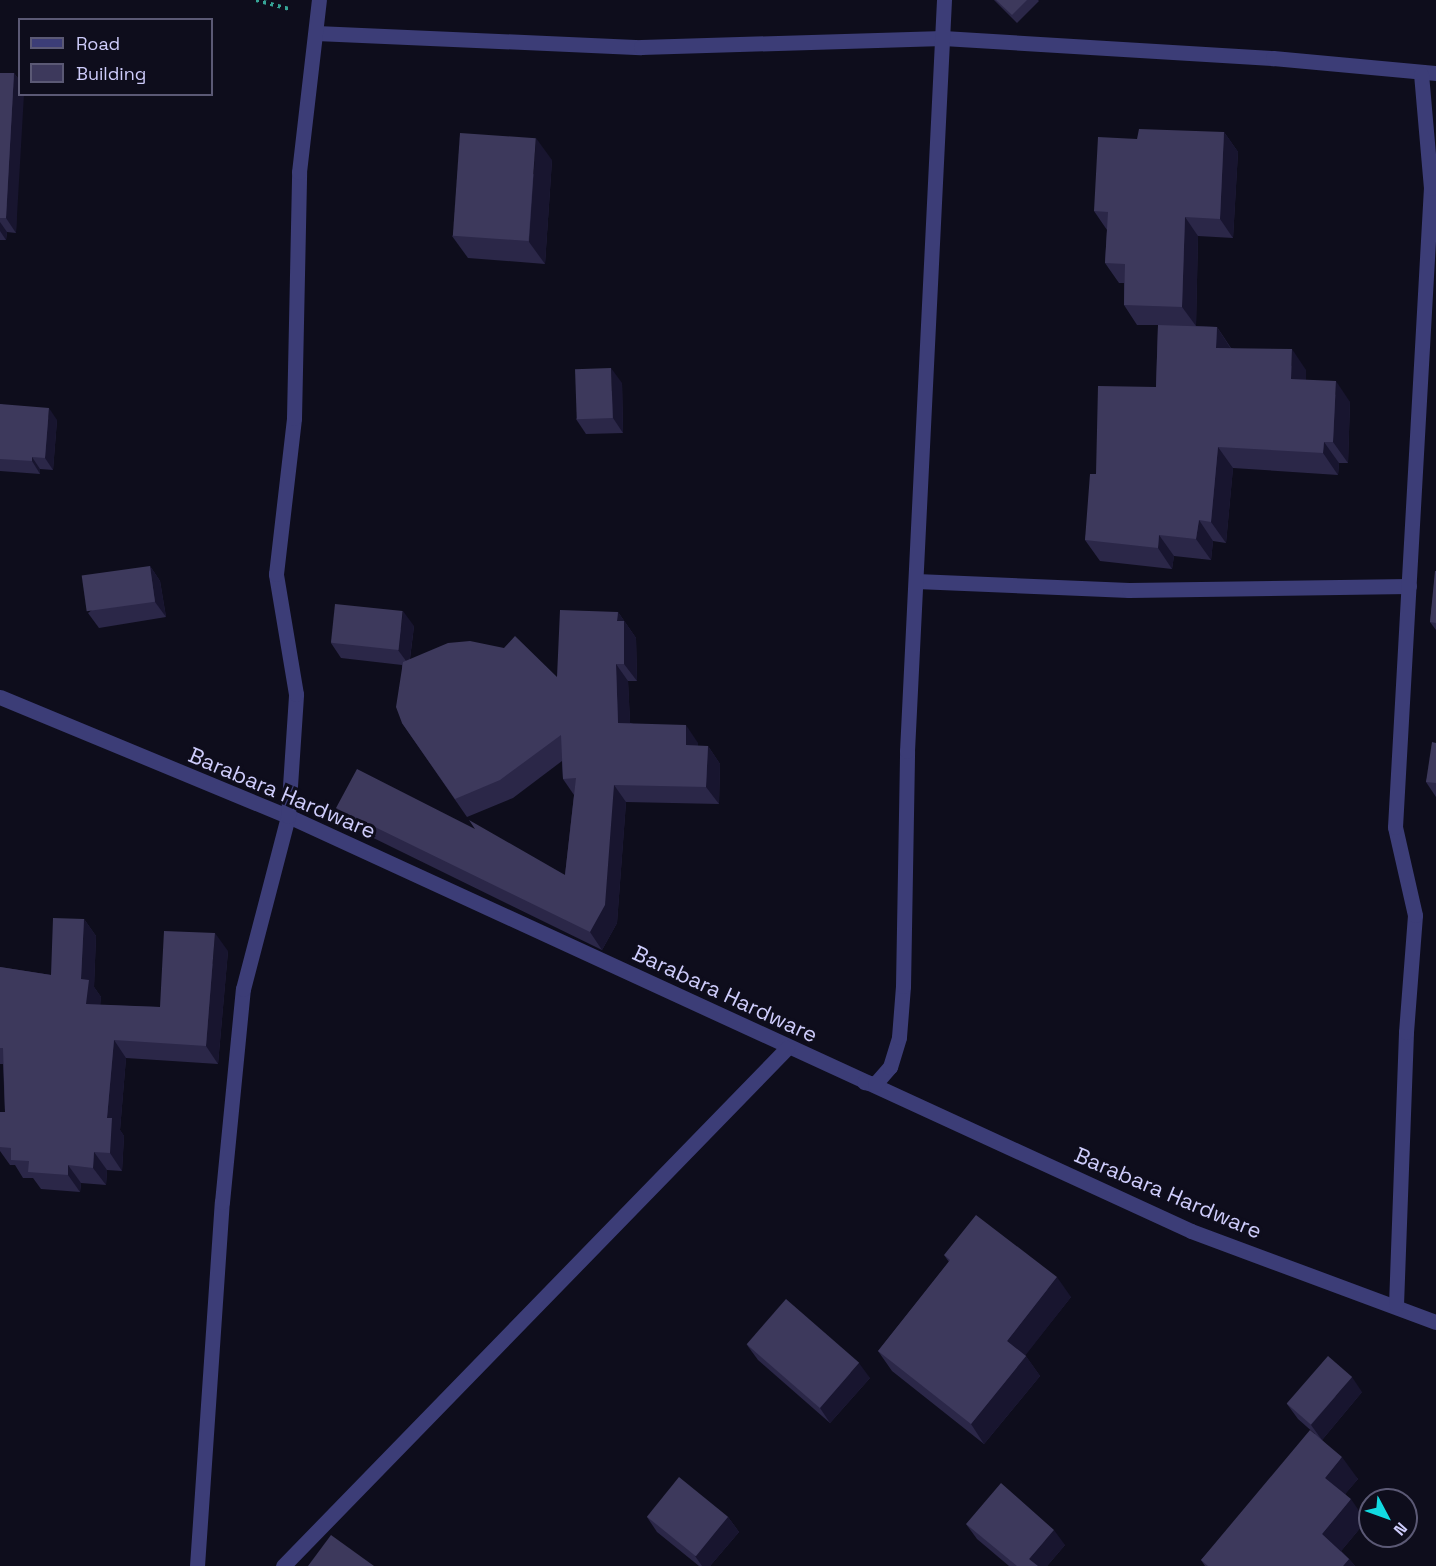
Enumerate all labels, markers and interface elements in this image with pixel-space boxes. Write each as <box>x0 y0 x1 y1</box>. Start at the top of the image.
legend <box>18 18 213 96</box>
text: Road <box>76 32 120 55</box>
text: Building <box>76 62 146 85</box>
street label: Barabara Hardware <box>184 742 380 844</box>
street label: Barabara Hardware <box>628 940 822 1048</box>
street label: Barabara Hardware <box>1070 1142 1266 1244</box>
north arrow <box>1358 1488 1418 1548</box>
text: N <box>1389 1518 1412 1540</box>

